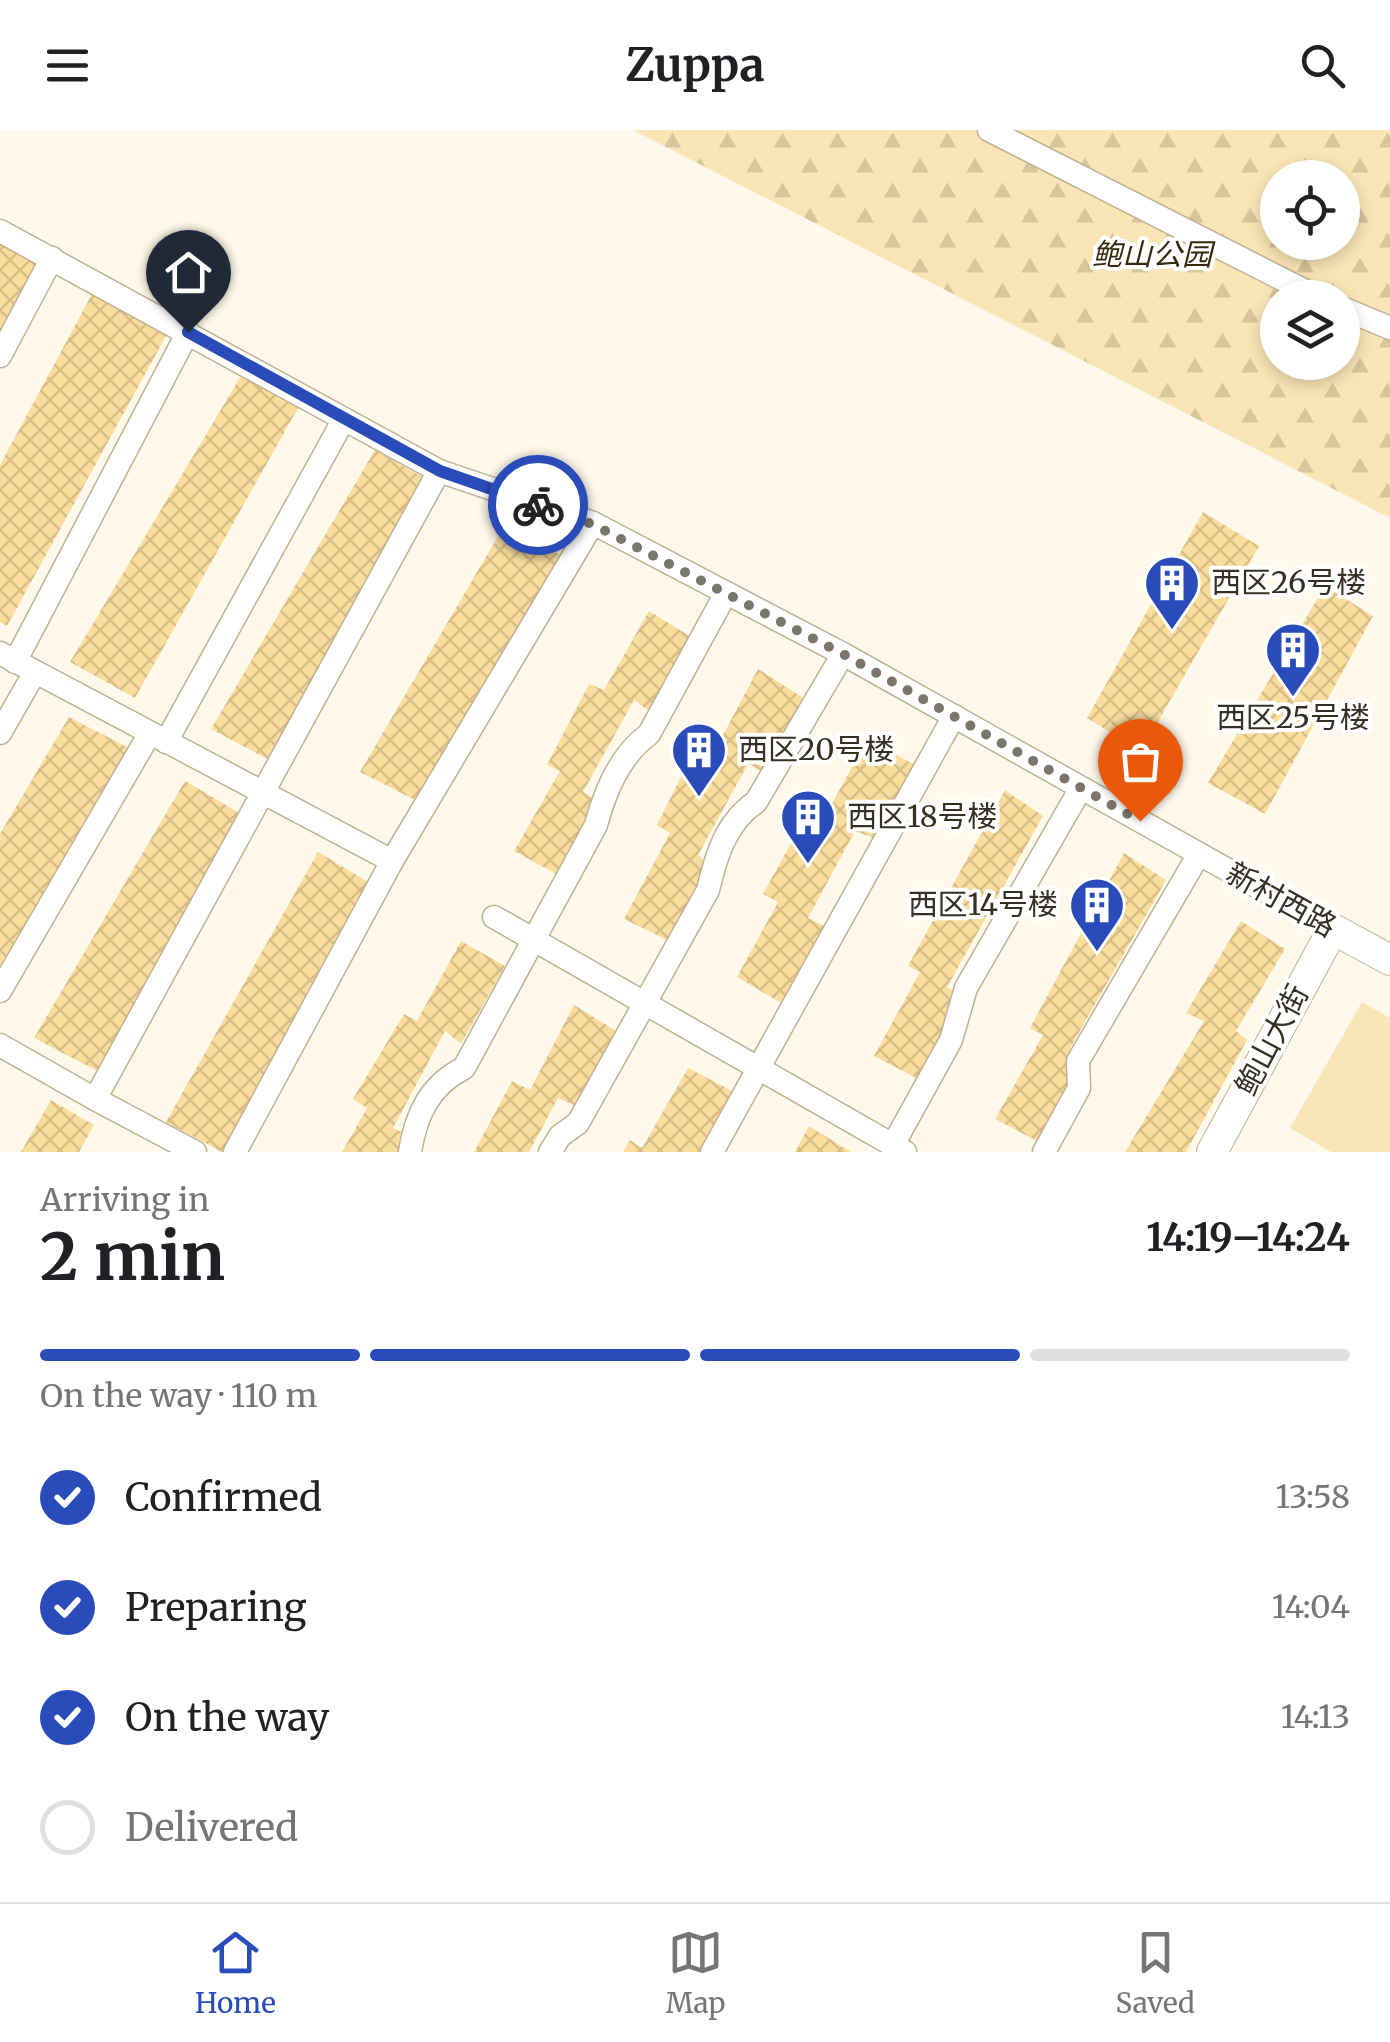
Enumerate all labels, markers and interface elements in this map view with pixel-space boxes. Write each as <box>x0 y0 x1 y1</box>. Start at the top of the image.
text: Zuppa <box>625 37 765 93</box>
icon: menu <box>40 38 95 93</box>
icon: search <box>1295 38 1350 93</box>
map controls <box>1260 160 1360 380</box>
button: locate <box>1260 160 1360 260</box>
pin <box>146 230 231 333</box>
park label: 鲍山公园 <box>1092 235 1216 273</box>
icon: home <box>161 245 216 300</box>
button: layers <box>1260 280 1360 380</box>
courier <box>488 455 588 555</box>
icon: bike <box>511 478 566 533</box>
building icon: 西区26号楼 <box>1142 553 1202 632</box>
place label: 西区26号楼 <box>1211 563 1366 601</box>
building icon: 西区25号楼 <box>1263 620 1323 699</box>
place label: 西区25号楼 <box>1216 698 1370 736</box>
pin <box>1098 719 1183 822</box>
building icon: 西区20号楼 <box>669 720 729 799</box>
place label: 西区20号楼 <box>738 730 895 768</box>
icon: bag <box>1113 734 1168 789</box>
building icon: 西区18号楼 <box>778 787 838 866</box>
place label: 西区18号楼 <box>847 797 998 835</box>
street label: 新村西路 <box>1220 853 1343 945</box>
building icon: 西区14号楼 <box>1067 875 1127 954</box>
place label: 西区14号楼 <box>908 885 1058 923</box>
street label: 鲍山大街 <box>1226 978 1316 1101</box>
text: Arriving in <box>40 1180 209 1220</box>
text: 14:19–14:24 <box>1146 1214 1350 1261</box>
text: 2 min <box>40 1216 225 1298</box>
text: On the way · 110 m <box>40 1376 317 1416</box>
icon: check <box>40 1470 95 1525</box>
text: Confirmed <box>125 1474 322 1521</box>
text: 13:58 <box>1276 1477 1350 1517</box>
icon: check <box>40 1580 95 1635</box>
text: Preparing <box>125 1584 307 1631</box>
text: 14:04 <box>1272 1587 1350 1627</box>
icon: check <box>40 1690 95 1745</box>
text: On the way <box>125 1694 329 1741</box>
text: 14:13 <box>1281 1697 1350 1737</box>
text: Delivered <box>125 1804 298 1851</box>
tab: Home <box>195 1925 276 2021</box>
tab: Map <box>666 1925 726 2021</box>
tab: Saved <box>1116 1925 1195 2021</box>

